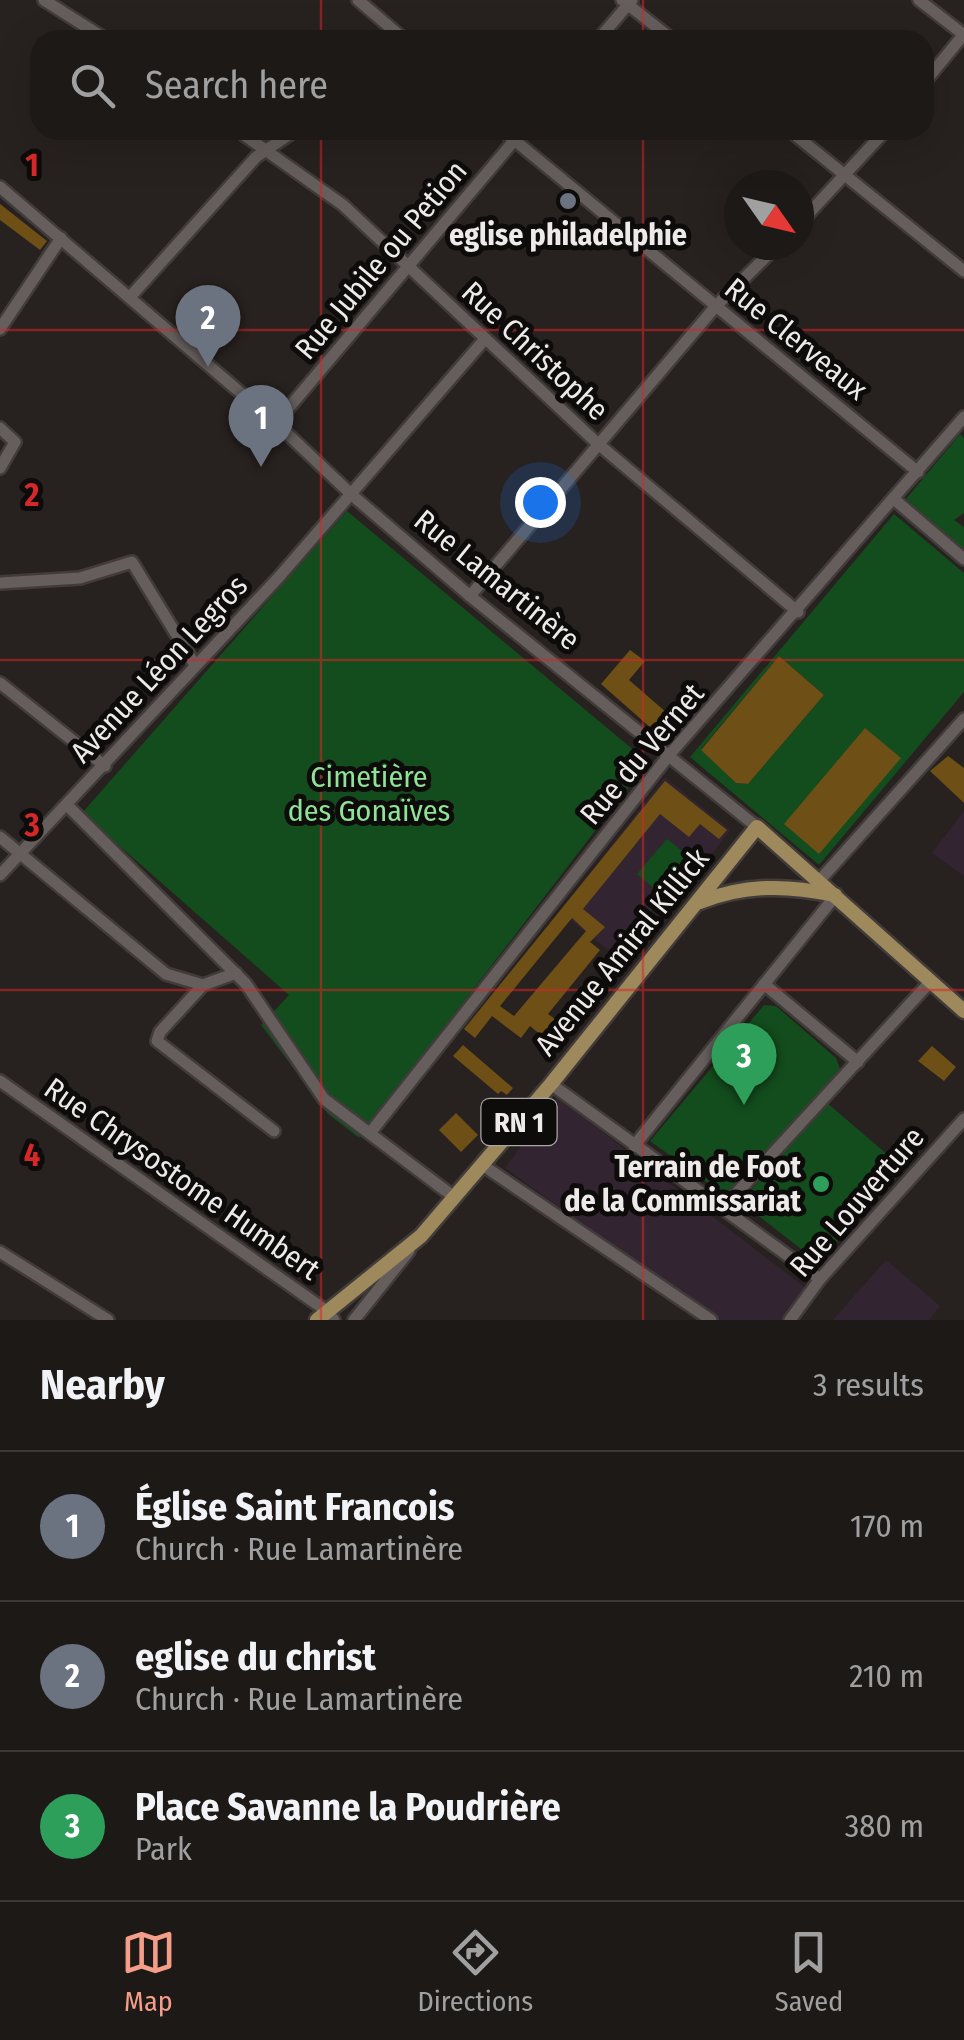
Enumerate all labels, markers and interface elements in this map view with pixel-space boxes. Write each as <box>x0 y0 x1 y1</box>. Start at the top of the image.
search box <box>30 30 934 140</box>
icon: search <box>65 58 120 113</box>
text: Search here <box>145 62 328 108</box>
text: 1 <box>25 146 39 184</box>
street label: Rue Jubile ou Petion <box>287 153 475 367</box>
north arrow <box>724 170 814 260</box>
marker: eglise philadelphie <box>557 190 579 212</box>
place label: eglise philadelphie <box>449 217 687 253</box>
street label: Rue Clerveaux <box>717 271 875 408</box>
street label: Rue Christophe <box>454 274 616 428</box>
pin: 2 <box>176 284 240 367</box>
pin: 1 <box>228 384 294 467</box>
text: 2 <box>24 476 40 514</box>
your location <box>515 477 566 528</box>
street label: Rue Lamartinère <box>407 502 587 658</box>
street label: Avenue Léon Legros <box>63 568 255 770</box>
street label: Rue du Vernet <box>573 676 712 832</box>
park label: Cimetière des Gonaïves <box>288 759 450 829</box>
text: 3 <box>23 806 40 844</box>
street label: Avenue Amiral Killick <box>527 841 717 1063</box>
pin: 3 <box>712 1022 776 1105</box>
street label: Rue Chrysostome Humbert <box>37 1070 327 1288</box>
road number: RN 1 <box>482 1099 556 1145</box>
street label: Rue Louverture <box>782 1120 932 1284</box>
text: 4 <box>24 1136 40 1174</box>
place label: Terrain de Foot de la Commissariat <box>564 1149 801 1219</box>
marker: Terrain de Foot de la Commissariat <box>810 1173 832 1195</box>
text: Nearby <box>40 1360 165 1410</box>
text: 3 results <box>813 1366 924 1404</box>
text: Église Saint Francois <box>135 1484 454 1530</box>
text: 1 <box>66 1507 79 1545</box>
text: 170 m <box>850 1507 924 1545</box>
text: Church · Rue Lamartinère <box>135 1530 463 1568</box>
text: eglise du christ <box>135 1634 376 1680</box>
text: 2 <box>65 1657 80 1695</box>
text: 210 m <box>849 1657 924 1695</box>
text: Church · Rue Lamartinère <box>135 1680 463 1718</box>
text: Place Savanne la Poudrière <box>135 1784 561 1830</box>
text: 3 <box>65 1807 80 1845</box>
text: 380 m <box>845 1807 924 1845</box>
text: Park <box>135 1830 192 1868</box>
tab: Map <box>121 1925 176 2018</box>
tab: Directions <box>417 1925 533 2018</box>
tab: Saved <box>775 1925 843 2018</box>

